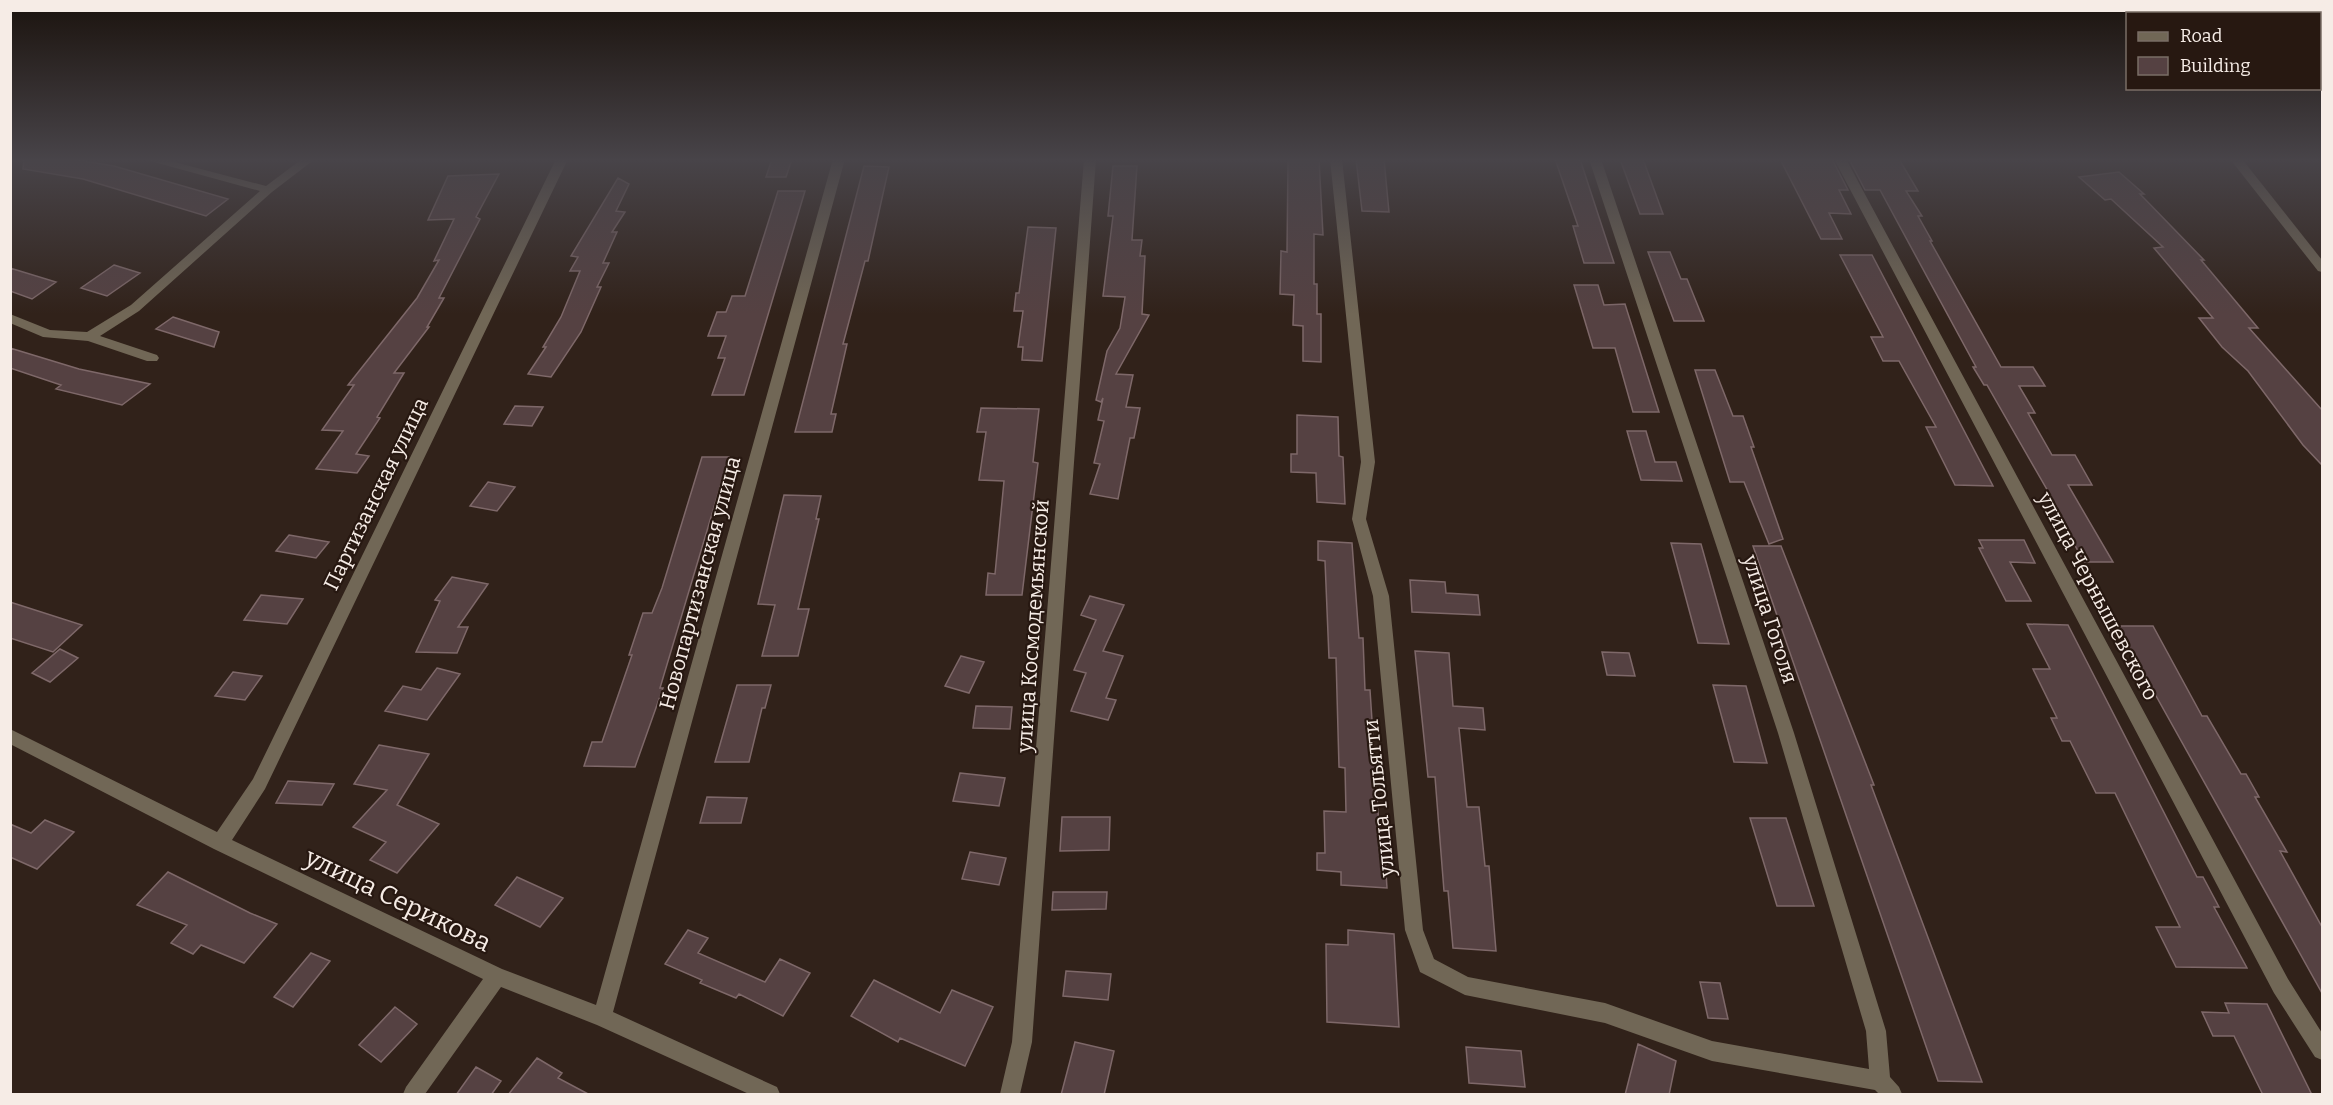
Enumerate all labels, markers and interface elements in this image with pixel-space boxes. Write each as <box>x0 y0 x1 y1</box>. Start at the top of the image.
legend <box>2126 12 2321 90</box>
text: Road <box>2180 25 2223 47</box>
text: Building <box>2180 55 2251 77</box>
street label: Партизанская улица <box>318 393 434 595</box>
street label: Новопартизанская улица <box>654 453 747 713</box>
street label: улица Чернышевского <box>2031 486 2164 705</box>
street label: улица Космодемьянской <box>1011 498 1055 755</box>
street label: улица Гоголя <box>1737 551 1803 687</box>
street label: улица Тольятти <box>1358 718 1400 879</box>
street label: улица Серикова <box>299 841 496 958</box>

